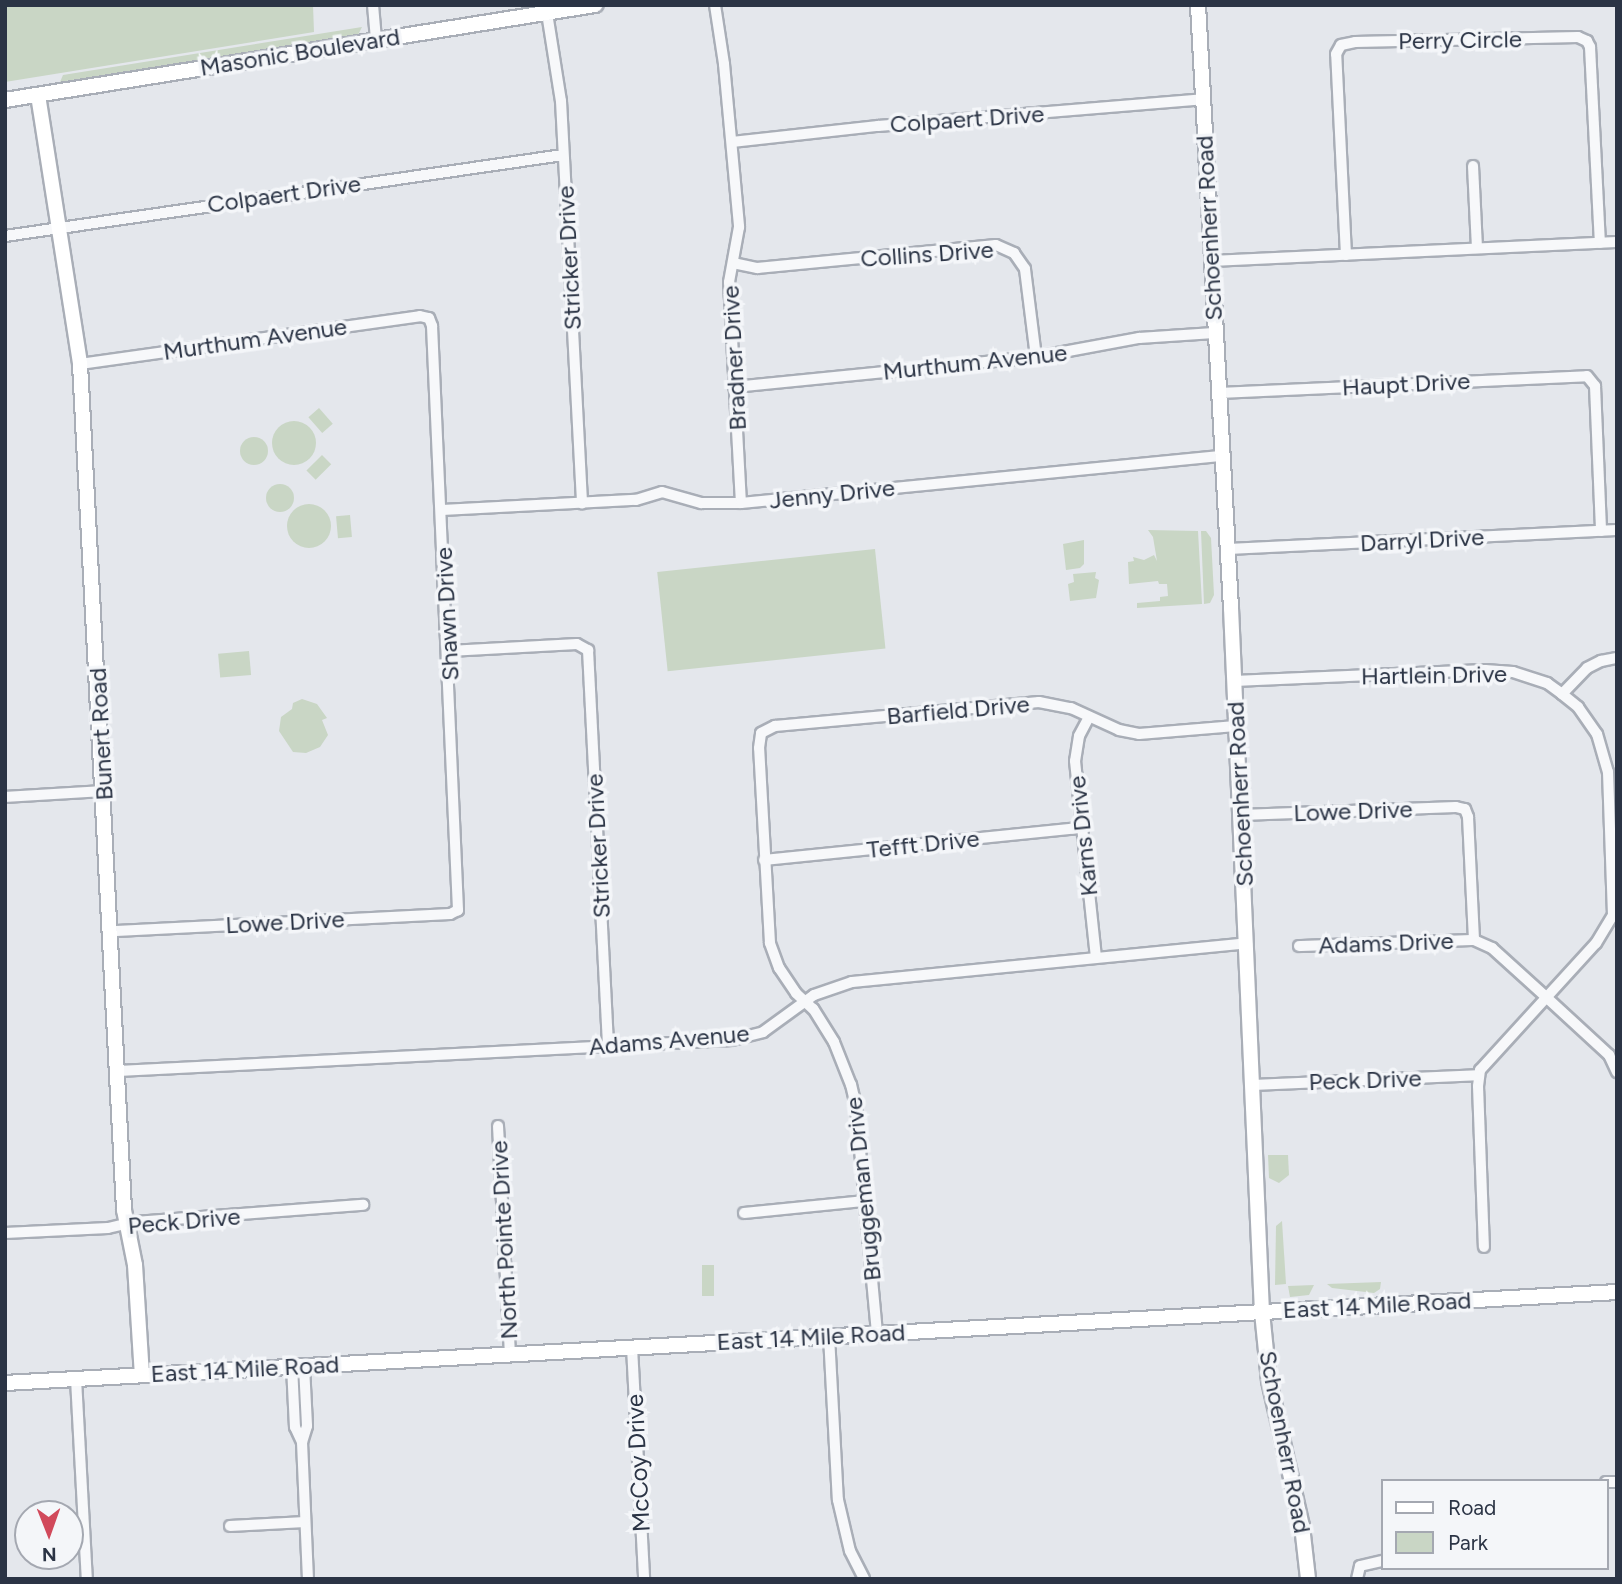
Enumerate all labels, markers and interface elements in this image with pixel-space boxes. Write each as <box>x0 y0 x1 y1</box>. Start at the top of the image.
street label: Masonic Boulevard <box>198 22 402 82</box>
street label: Perry Circle <box>1398 25 1522 55</box>
street label: Colpaert Drive <box>889 99 1045 139</box>
street label: Schoenherr Road <box>1190 135 1228 321</box>
street label: Colpaert Drive <box>205 169 363 219</box>
street label: Stricker Drive <box>551 185 587 331</box>
street label: Collins Drive <box>859 235 995 273</box>
street label: Bradner Drive <box>716 285 752 431</box>
street label: Murthum Avenue <box>161 312 349 366</box>
street label: Murthum Avenue <box>881 338 1069 386</box>
street label: Haupt Drive <box>1341 366 1471 402</box>
street label: Jenny Drive <box>768 473 896 515</box>
street label: Darryl Drive <box>1359 522 1485 558</box>
street label: Shawn Drive <box>429 546 465 682</box>
street label: Hartlein Drive <box>1361 659 1507 691</box>
street label: Bunert Road <box>83 667 119 801</box>
street label: Barfield Drive <box>885 689 1031 731</box>
street label: Schoenherr Road <box>1221 701 1259 887</box>
street label: Stricker Drive <box>580 773 616 919</box>
street label: Karns Drive <box>1062 774 1104 898</box>
street label: Lowe Drive <box>1293 795 1413 827</box>
street label: Tefft Drive <box>865 824 981 864</box>
street label: Lowe Drive <box>225 905 345 939</box>
street label: Adams Drive <box>1318 926 1454 960</box>
street label: Adams Avenue <box>588 1019 750 1061</box>
street label: Peck Drive <box>1308 1064 1422 1096</box>
street label: Bruggeman Drive <box>839 1096 887 1282</box>
street label: North Pointe Drive <box>484 1140 524 1340</box>
street label: Peck Drive <box>127 1202 241 1240</box>
street label: East 14 Mile Road <box>1282 1286 1472 1324</box>
street label: East 14 Mile Road <box>716 1318 906 1356</box>
street label: Schoenherr Road <box>1253 1348 1317 1536</box>
street label: East 14 Mile Road <box>150 1350 340 1388</box>
street label: McCoy Drive <box>620 1393 656 1533</box>
legend <box>1380 1479 1608 1570</box>
text: Road <box>1448 1495 1496 1520</box>
north arrow <box>14 1500 84 1570</box>
text: Park <box>1448 1530 1488 1555</box>
text: N <box>42 1543 57 1566</box>

